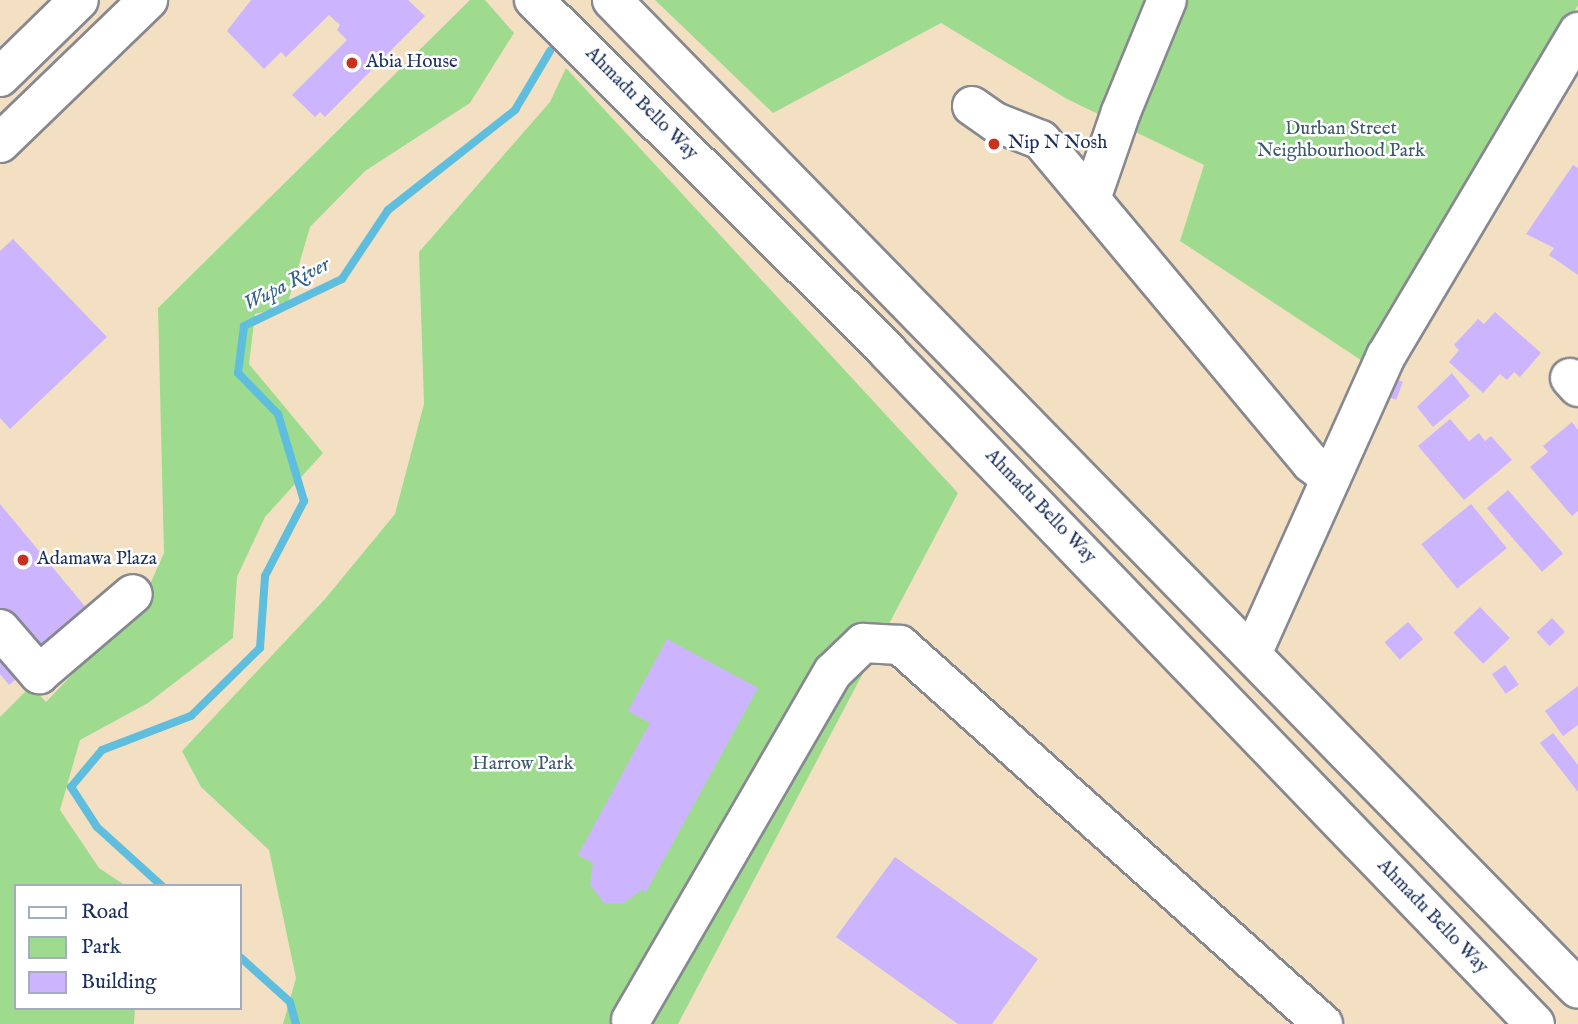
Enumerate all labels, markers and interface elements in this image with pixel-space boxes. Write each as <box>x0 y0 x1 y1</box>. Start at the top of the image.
street label: Ahmadu Bello Way <box>580 43 702 165</box>
place label: Abia House <box>366 52 458 74</box>
marker: Abia House <box>344 55 360 71</box>
park label: Durban Street Neighbourhood Park <box>1257 119 1425 163</box>
place label: Nip N Nosh <box>1008 133 1107 155</box>
marker: Nip N Nosh <box>986 136 1002 152</box>
water label: Wupa River <box>240 253 334 317</box>
street label: Ahmadu Bello Way <box>980 445 1100 569</box>
place label: Adamawa Plaza <box>37 549 157 571</box>
marker: Adamawa Plaza <box>15 552 31 568</box>
park label: Harrow Park <box>472 754 574 776</box>
street label: Ahmadu Bello Way <box>1372 855 1492 979</box>
legend <box>14 884 242 1010</box>
text: Road <box>81 899 128 926</box>
text: Park <box>81 934 121 961</box>
text: Building <box>81 969 156 996</box>

